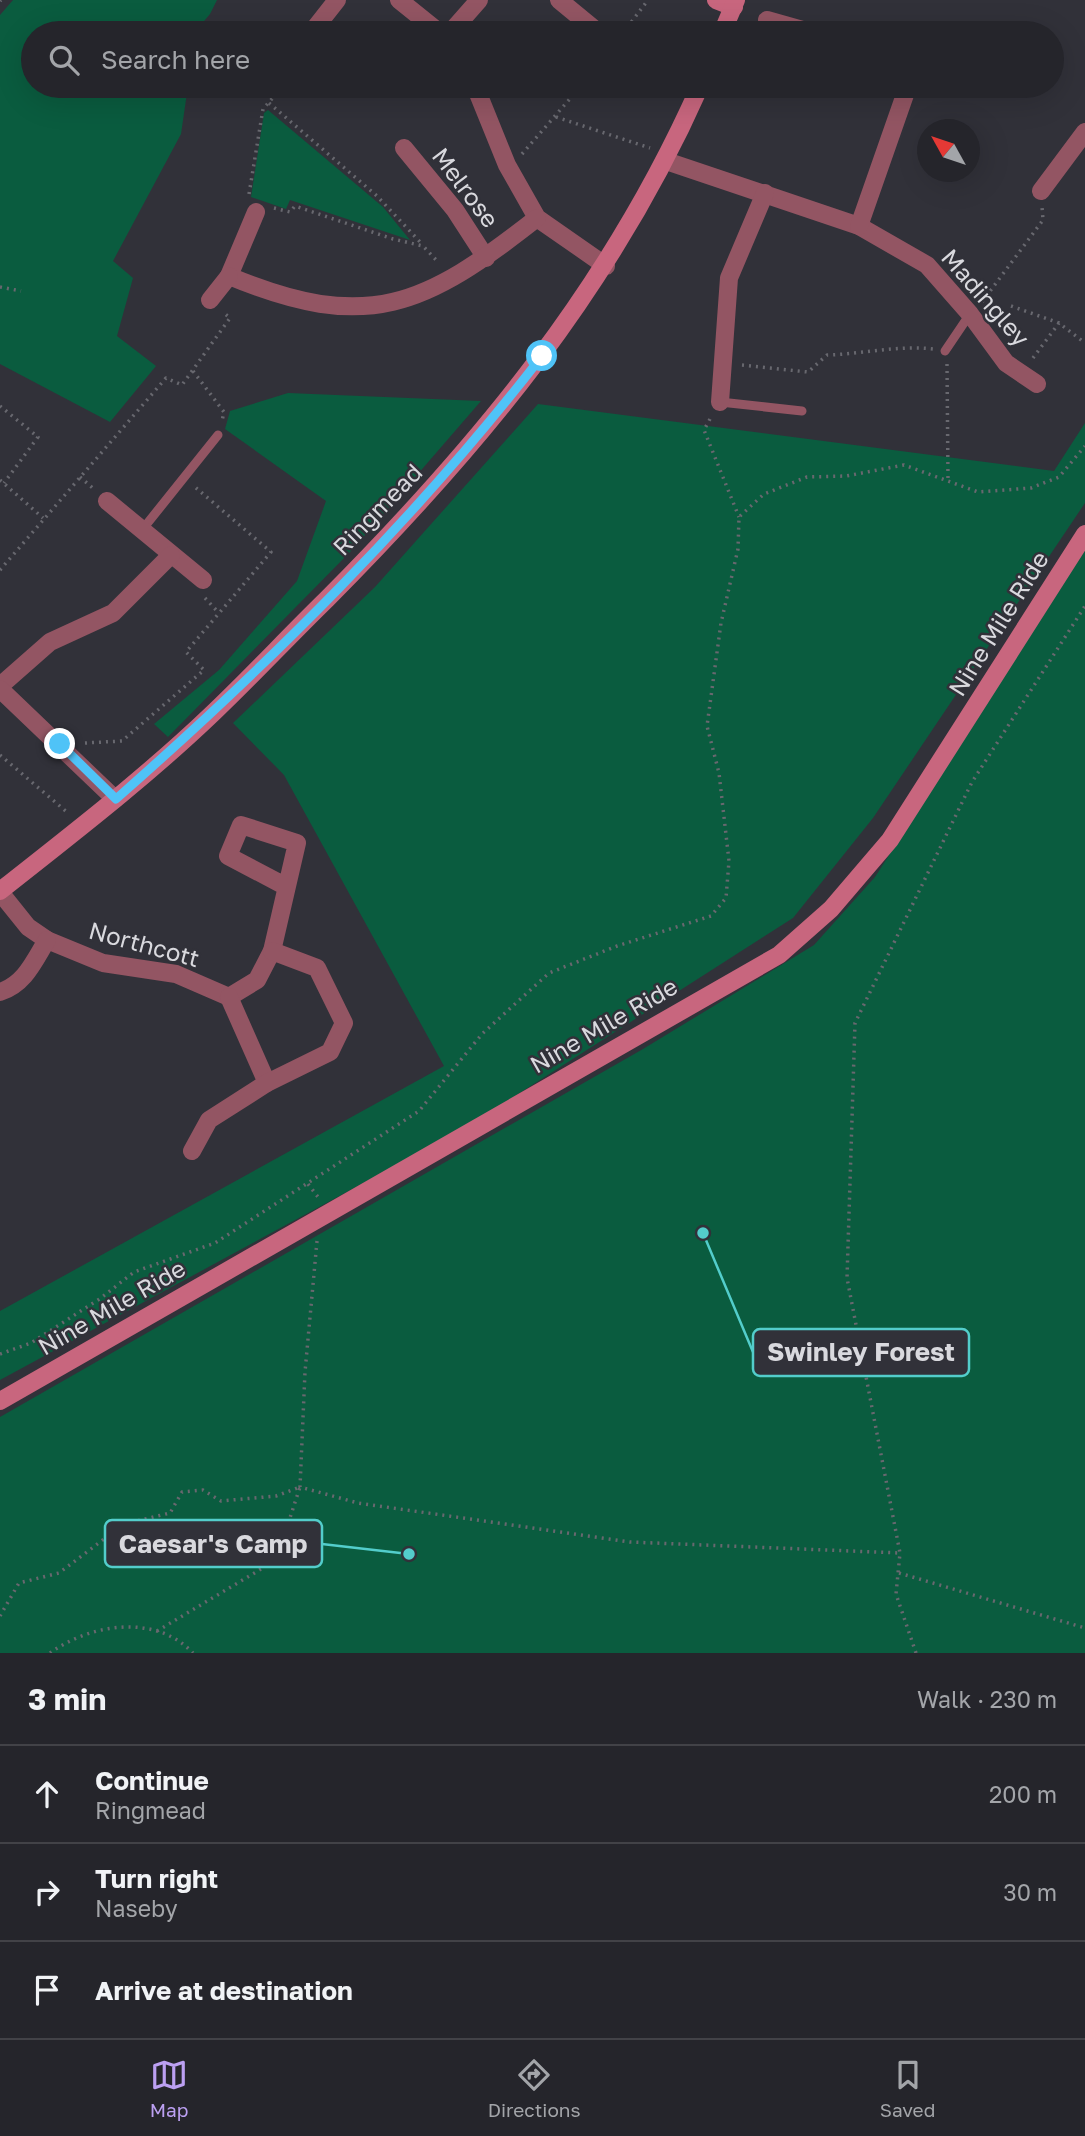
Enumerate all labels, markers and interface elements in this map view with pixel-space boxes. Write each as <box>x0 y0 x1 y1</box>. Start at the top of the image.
search box <box>21 21 1064 98</box>
icon: search <box>45 41 83 79</box>
text: Search here <box>101 44 250 75</box>
north arrow <box>917 119 980 182</box>
street label: Melrose <box>427 141 506 233</box>
street label: Madingley <box>936 243 1036 352</box>
route start <box>526 340 557 371</box>
street label: Ringmead <box>326 457 428 561</box>
street label: Nine Mile Ride <box>942 545 1054 701</box>
route end <box>44 728 75 759</box>
street label: Northcott <box>86 915 203 972</box>
street label: Nine Mile Ride <box>524 971 682 1079</box>
street label: Nine Mile Ride <box>32 1253 190 1361</box>
callout: Swinley Forest <box>753 1329 969 1376</box>
text: Swinley Forest <box>767 1336 955 1367</box>
callout: Caesar's Camp <box>105 1520 322 1567</box>
text: Caesar's Camp <box>118 1528 308 1559</box>
text: 3 min <box>28 1681 106 1717</box>
text: Walk · 230 m <box>917 1685 1057 1713</box>
text: Continue <box>95 1765 209 1796</box>
icon: ahead <box>28 1775 66 1813</box>
text: 200 m <box>989 1780 1057 1808</box>
text: Ringmead <box>95 1796 206 1824</box>
text: Turn right <box>95 1863 218 1894</box>
icon: right <box>28 1873 66 1911</box>
text: 30 m <box>1003 1878 1057 1906</box>
text: Naseby <box>95 1894 178 1922</box>
icon: arrive <box>28 1971 66 2009</box>
text: Arrive at destination <box>95 1975 353 2006</box>
tab: Map <box>150 2056 188 2121</box>
tab: Directions <box>488 2056 581 2121</box>
tab: Saved <box>880 2056 935 2121</box>

